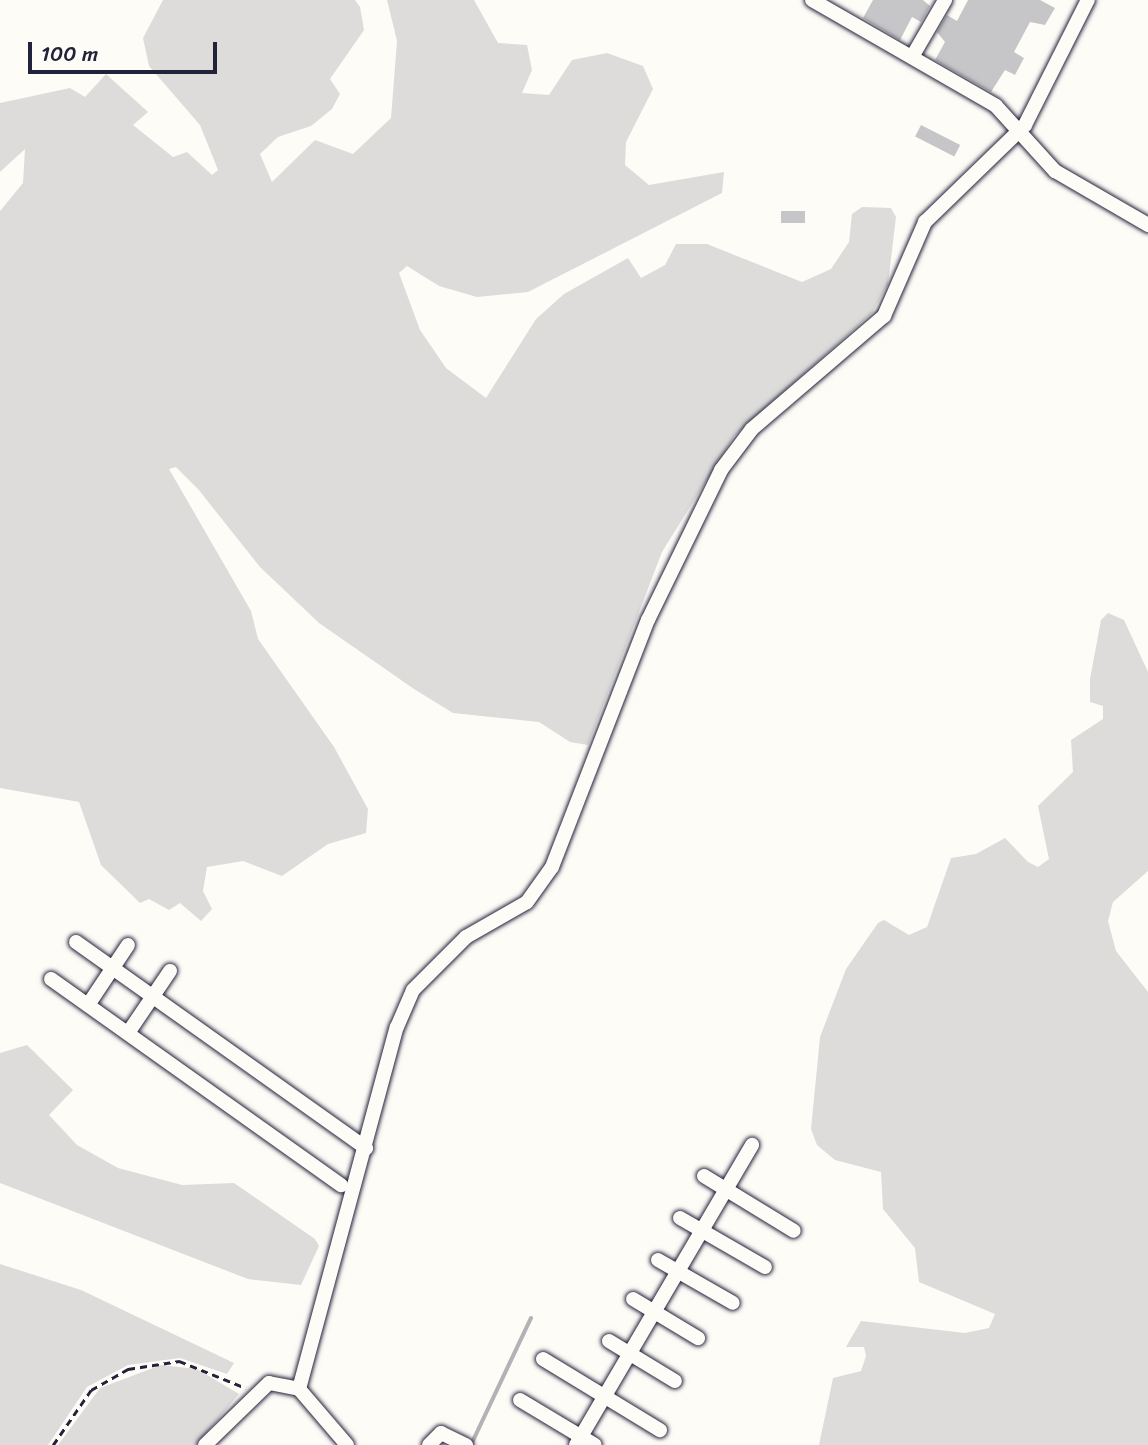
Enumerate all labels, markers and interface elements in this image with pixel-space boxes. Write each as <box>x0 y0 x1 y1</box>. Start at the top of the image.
scale bar <box>32 28 220 72</box>
text: 100 m <box>41 35 98 73</box>

